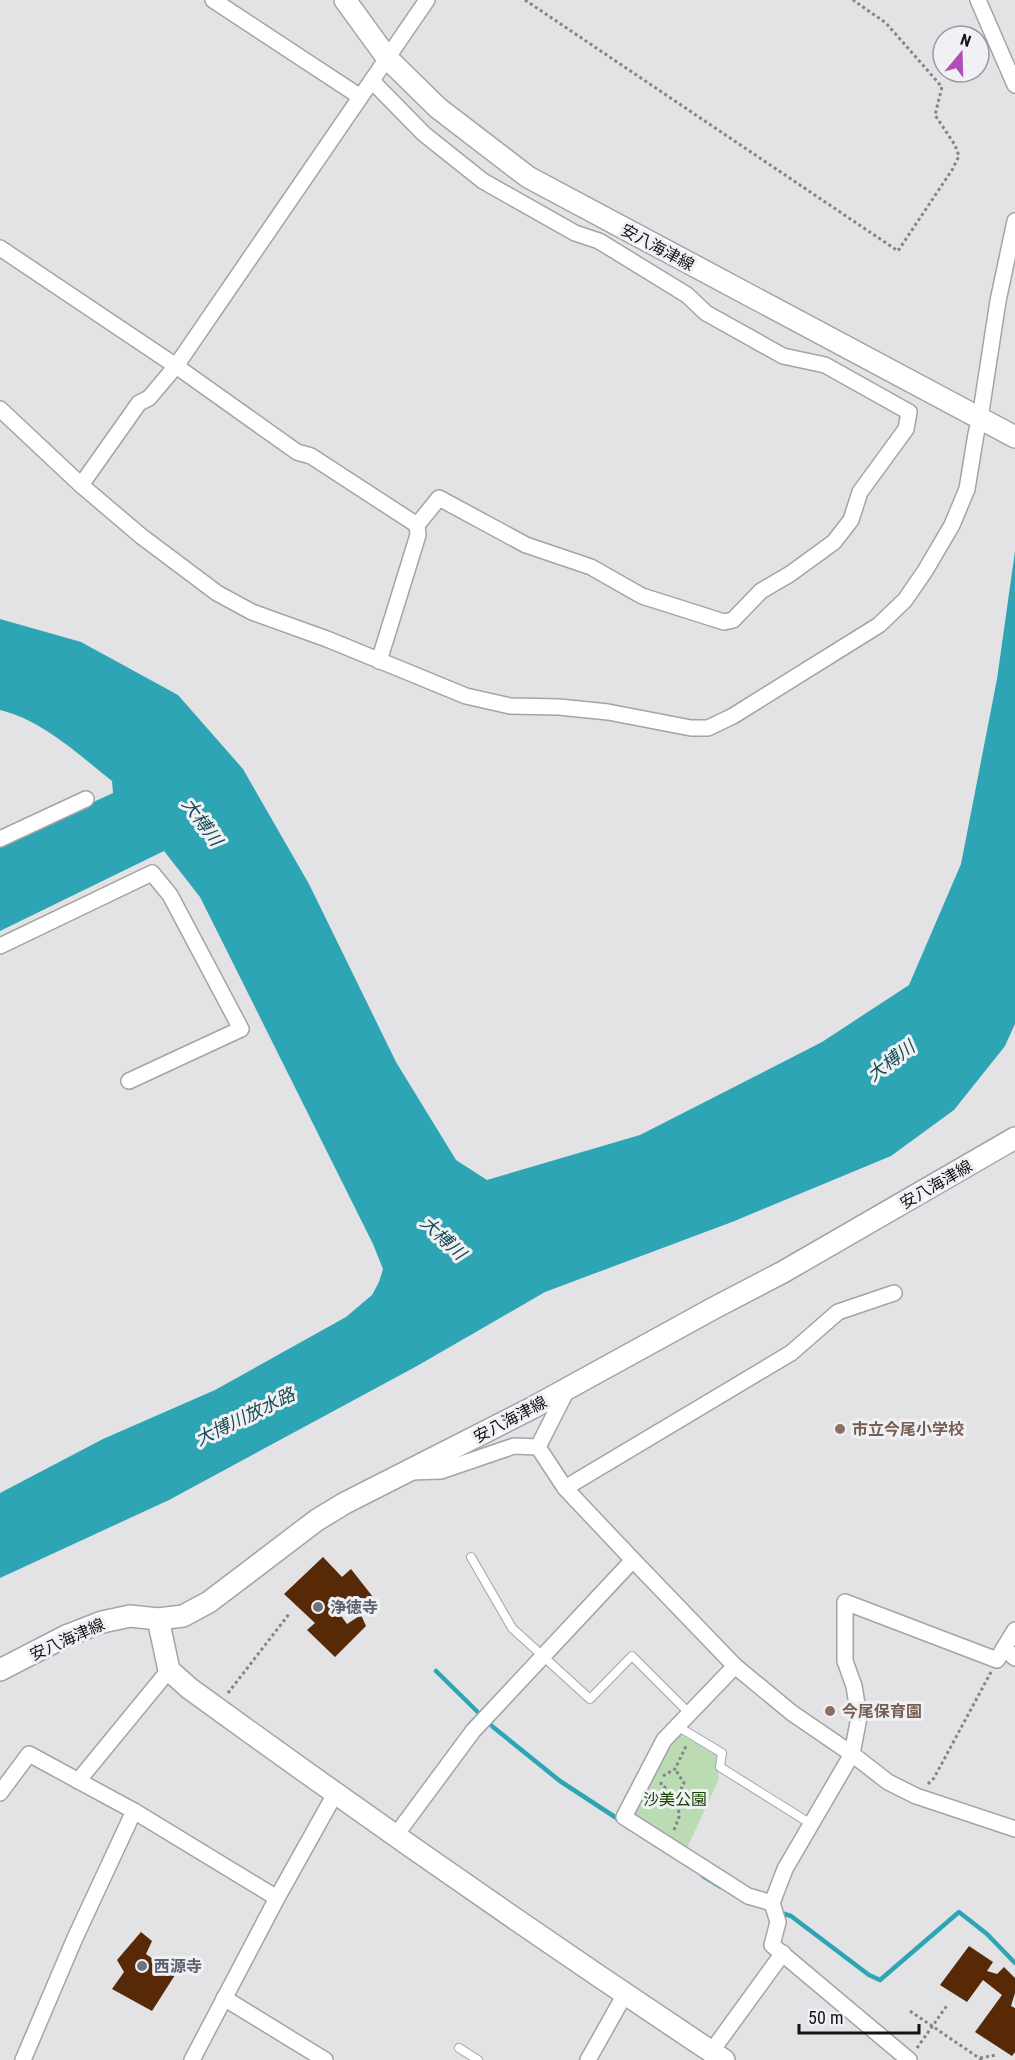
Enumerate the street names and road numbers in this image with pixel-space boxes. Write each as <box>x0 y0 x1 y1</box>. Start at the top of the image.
street label: 安八海津線 <box>618 220 698 275</box>
street label: 安八海津線 <box>897 1156 976 1213</box>
street label: 安八海津線 <box>470 1392 550 1447</box>
street label: 安八海津線 <box>27 1615 108 1664</box>

